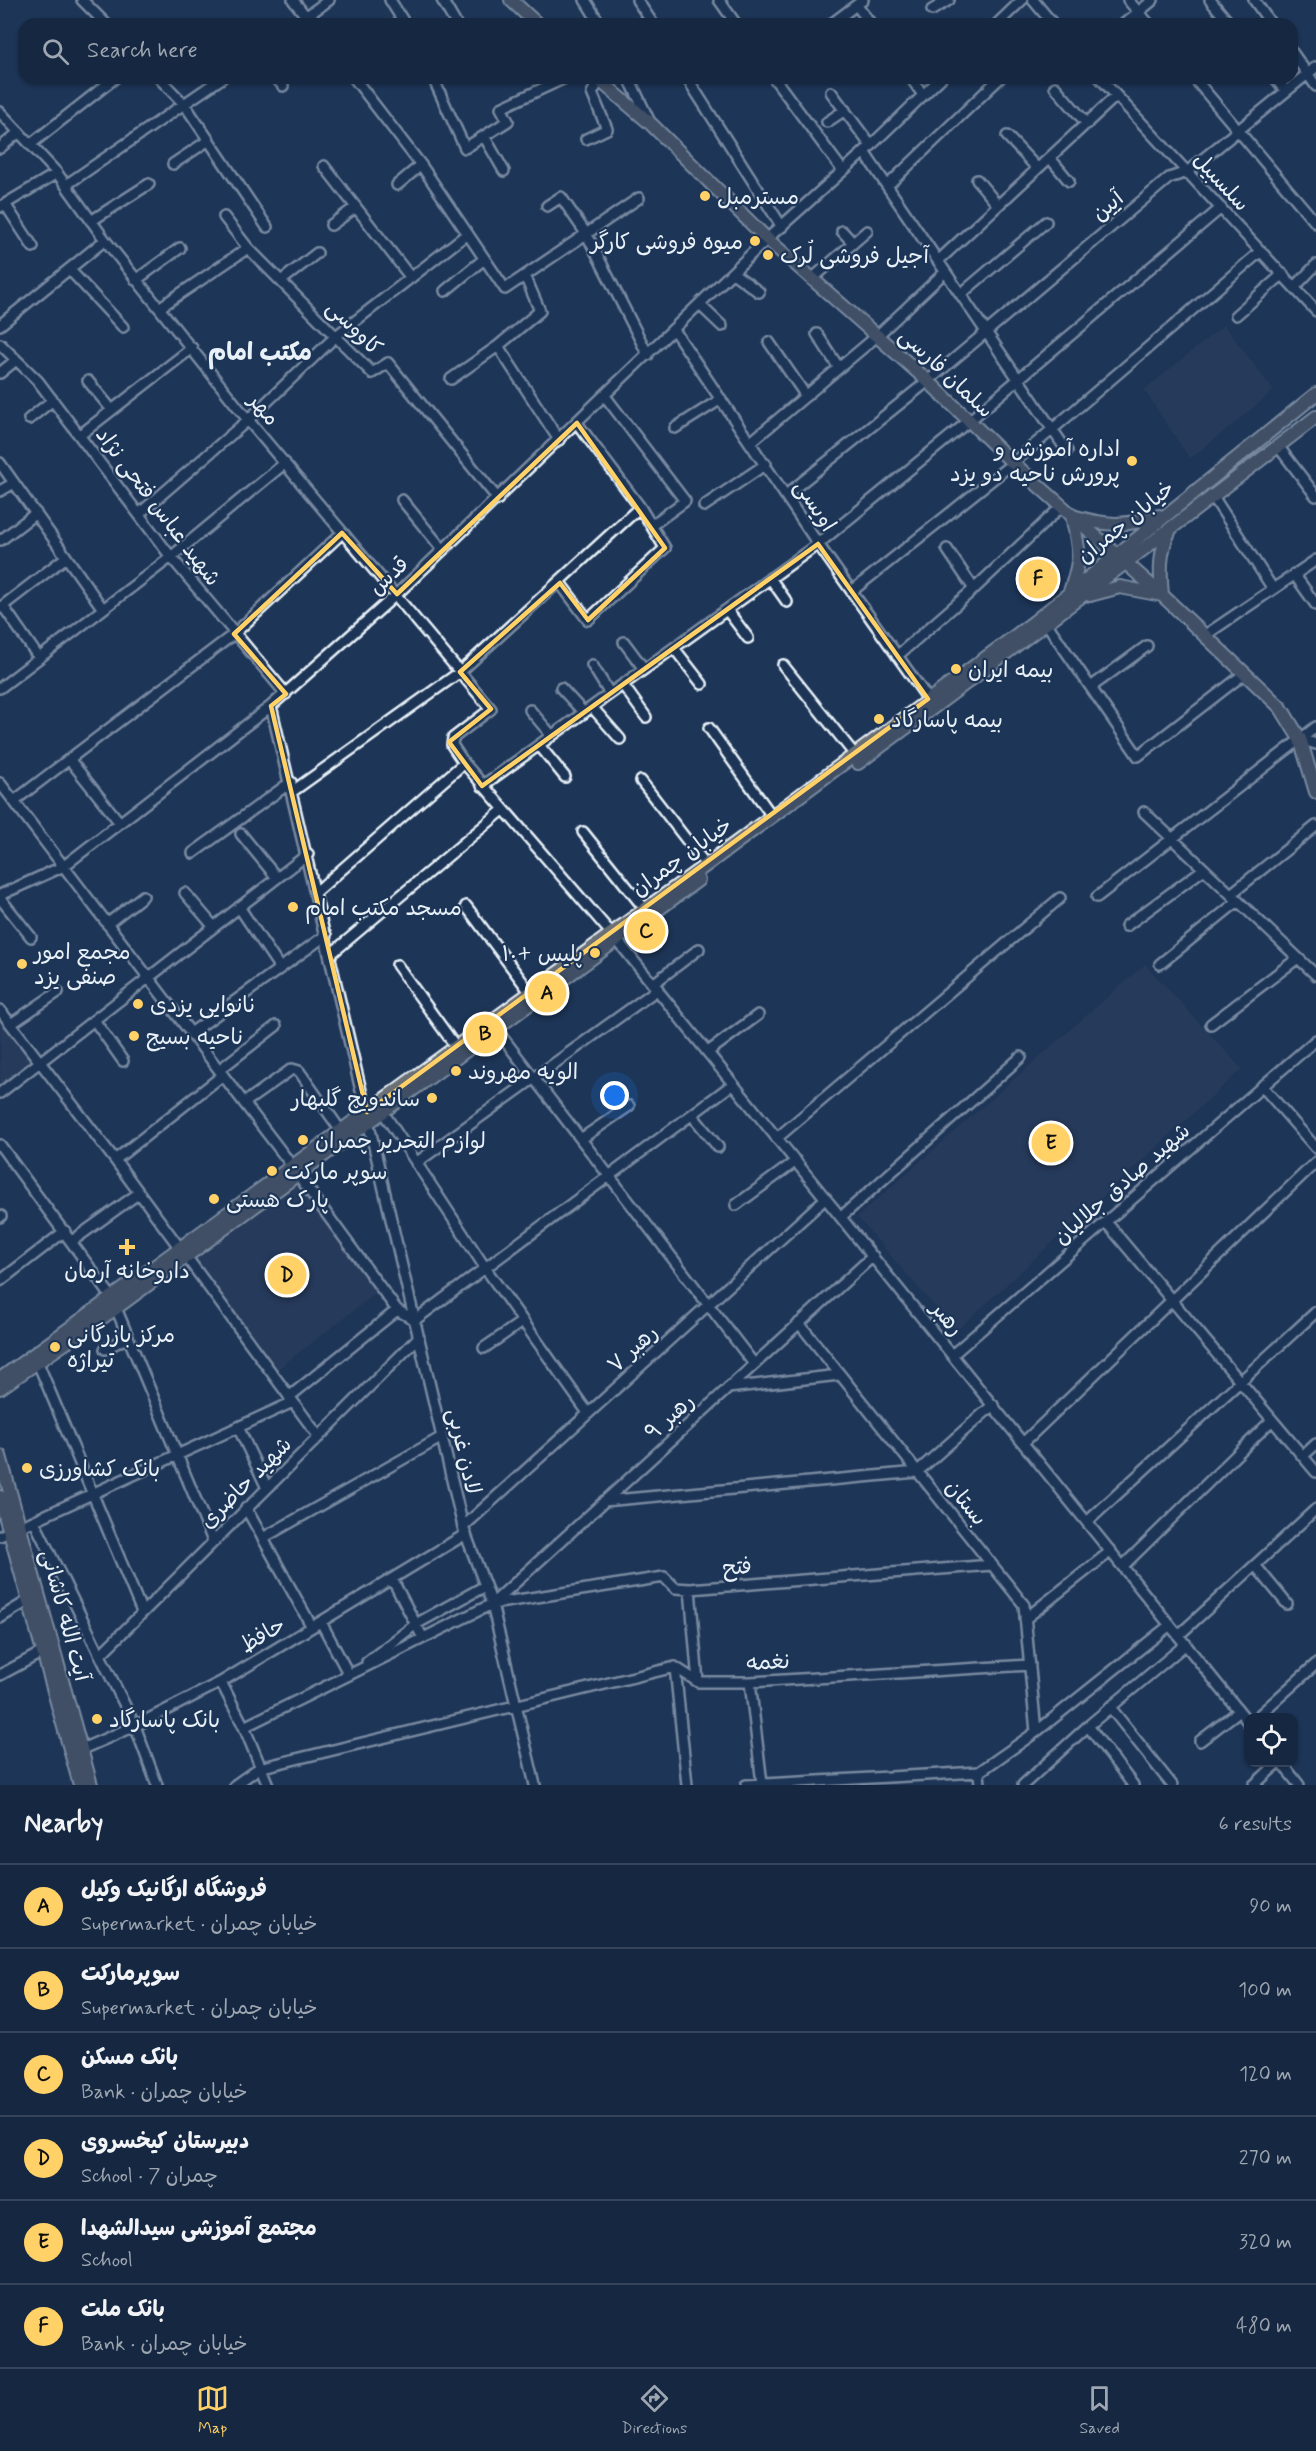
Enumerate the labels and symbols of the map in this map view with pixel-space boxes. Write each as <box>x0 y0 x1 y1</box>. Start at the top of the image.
street label: سلسبیل <box>1186 147 1255 218</box>
place label: مسترمبل <box>717 184 799 212</box>
street label: آیین <box>1086 184 1131 228</box>
marker: مسترمبل <box>698 189 712 203</box>
place label: میوه فروشی کارگر <box>588 229 743 257</box>
marker: میوه فروشی کارگر <box>748 234 762 248</box>
place label: آجیل فروشی لُرک <box>780 239 930 271</box>
marker: آجیل فروشی لُرک <box>761 248 775 262</box>
street label: کاووسی <box>320 294 388 362</box>
street label: سلمان فارسی <box>892 322 999 425</box>
district label: مکتب امام <box>208 338 312 370</box>
street label: مهر <box>241 387 285 432</box>
street label: شهید عباس فتحی نژاد <box>89 422 226 592</box>
place label: اداره آموزش و پرورش ناحیه دو یزد <box>950 436 1120 489</box>
marker: اداره آموزش و پرورش ناحیه دو یزد <box>1125 454 1139 468</box>
street label: اویسی <box>787 475 842 538</box>
street label: خیابان چمران <box>1072 475 1181 570</box>
street label: قدس <box>363 551 415 602</box>
pin: F <box>1018 556 1058 602</box>
place label: بیمه ایران <box>968 657 1053 685</box>
marker: بیمه ایران <box>949 662 963 676</box>
place label: بیمه پاسارگاد <box>891 707 1003 735</box>
marker: بیمه پاسارگاد <box>872 712 886 726</box>
street label: خیابان چمران <box>626 812 738 904</box>
place label: مسجد مکتب امام <box>305 895 462 924</box>
marker: مسجد مکتب امام <box>286 900 300 914</box>
pin: C <box>626 908 666 954</box>
place label: مجمع امور صنفی یزد <box>32 939 131 992</box>
place label: پلیس +۱۰ <box>502 941 583 969</box>
marker: پلیس +۱۰ <box>588 946 602 960</box>
marker: مجمع امور صنفی یزد <box>15 957 29 971</box>
pin: A <box>528 970 566 1016</box>
place label: نانوایی یزدی <box>150 992 256 1020</box>
marker: نانوایی یزدی <box>131 997 145 1011</box>
pin: B <box>466 1012 504 1056</box>
place label: ناحیه بسیج <box>146 1024 243 1052</box>
marker: ناحیه بسیج <box>127 1029 141 1043</box>
place label: الویه مهروند <box>468 1059 578 1087</box>
marker: الویه مهروند <box>449 1064 463 1078</box>
your location <box>600 1081 629 1110</box>
place label: ساندویچ گلبهار <box>289 1086 420 1114</box>
marker: ساندویچ گلبهار <box>425 1091 439 1105</box>
street label: شهید صادق جلالیان <box>1048 1117 1197 1252</box>
pin: E <box>1032 1120 1070 1166</box>
place label: لوازم التحریر چمران <box>315 1128 486 1158</box>
marker: لوازم التحریر چمران <box>296 1133 310 1147</box>
place label: سوپر مارکت <box>284 1159 388 1187</box>
marker: سوپر مارکت <box>265 1164 279 1178</box>
place label: پارک هستی <box>226 1187 329 1215</box>
marker: پارک هستی <box>207 1192 221 1206</box>
marker: داروخانه آرمان <box>120 1240 134 1254</box>
pin: D <box>268 1252 306 1298</box>
place label: داروخانه آرمان <box>64 1258 190 1286</box>
street label: رهبر <box>923 1294 969 1343</box>
street label: رهبر ۷ <box>602 1319 665 1380</box>
place label: مرکز بازرگانی تیراژه <box>67 1322 175 1375</box>
marker: مرکز بازرگانی تیراژه <box>48 1340 62 1354</box>
street label: رهبر ۹ <box>640 1388 701 1447</box>
street label: لادن غربی <box>440 1406 486 1497</box>
street label: شهید حاضری <box>194 1431 298 1535</box>
place label: بانک کشاورزی <box>39 1456 160 1484</box>
marker: بانک کشاورزی <box>20 1461 34 1475</box>
street label: بستان <box>938 1474 993 1532</box>
street label: آیت الله کاشانی <box>33 1547 96 1686</box>
street label: فتح <box>721 1553 753 1583</box>
street label: حافظ <box>235 1611 291 1660</box>
street label: نغمه <box>746 1648 790 1678</box>
place label: بانک پاسارگاد <box>109 1707 220 1735</box>
marker: بانک پاسارگاد <box>90 1712 104 1726</box>

